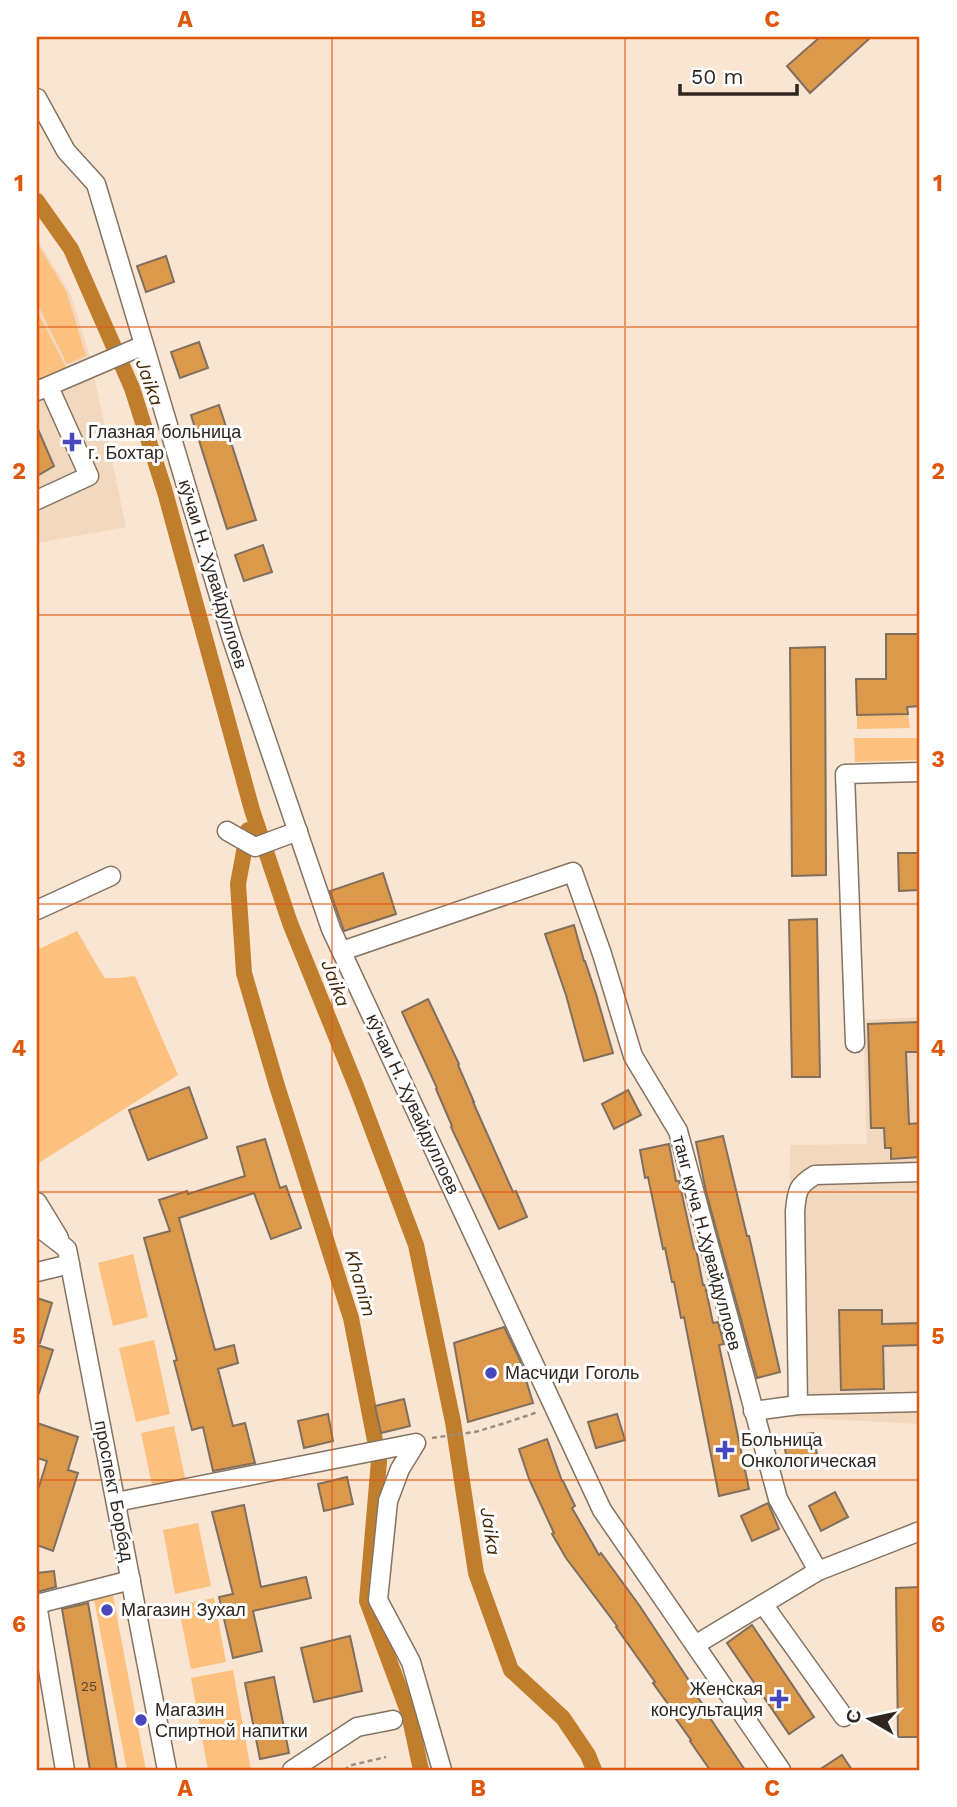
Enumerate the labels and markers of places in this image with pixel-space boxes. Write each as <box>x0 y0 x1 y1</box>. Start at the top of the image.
place label: Глазная больница г. Бохтар <box>88 421 242 463</box>
marker: Глазная больница г. Бохтар <box>62 432 82 452</box>
place label: Масчиди Гоголь <box>505 1362 639 1383</box>
marker: Масчиди Гоголь <box>483 1365 499 1381</box>
place label: Больница Онкологическая <box>741 1429 876 1471</box>
marker: Больница Онкологическая <box>715 1440 735 1460</box>
place label: Магазин Зухал <box>121 1599 246 1620</box>
marker: Магазин Зухал <box>99 1602 115 1618</box>
place label: Женская консультация <box>651 1678 763 1720</box>
marker: Женская консультация <box>769 1689 789 1709</box>
place label: Магазин Спиртной напитки <box>155 1699 308 1741</box>
marker: Магазин Спиртной напитки <box>133 1712 149 1728</box>

